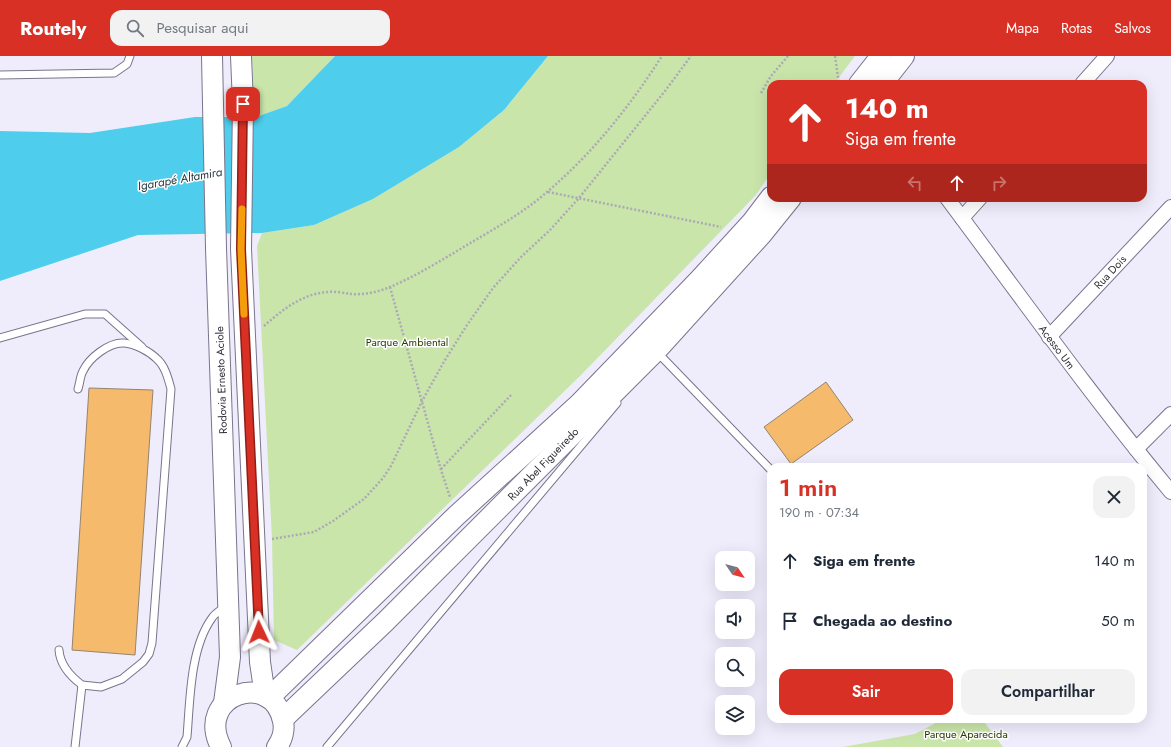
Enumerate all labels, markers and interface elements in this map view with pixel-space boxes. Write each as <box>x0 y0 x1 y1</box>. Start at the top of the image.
search box <box>110 10 390 46</box>
text: Routely <box>20 15 86 42</box>
icon: search <box>124 17 146 39</box>
text: Pesquisar aqui <box>156 17 249 39</box>
text: Mapa <box>1006 18 1039 38</box>
text: Rotas <box>1061 18 1092 38</box>
text: Salvos <box>1114 18 1151 38</box>
pin <box>226 87 260 121</box>
text: 140 m <box>845 88 929 129</box>
icon: arrive <box>232 93 254 115</box>
icon: ahead <box>779 96 831 148</box>
text: Siga em frente <box>845 126 956 152</box>
water label: Igarapé Altamira <box>136 163 224 195</box>
icon: left <box>904 172 926 194</box>
icon: ahead <box>946 172 968 194</box>
icon: right <box>988 172 1010 194</box>
street label: Rua Dois <box>1090 251 1130 293</box>
street label: Acesso Um <box>1035 321 1079 373</box>
street label: Rodovia Ernesto Aciole <box>211 326 231 434</box>
park label: Parque Ambiental <box>366 334 448 350</box>
street label: Rua Abel Figueiredo <box>504 424 582 504</box>
text: 1 min <box>779 470 837 505</box>
button: close <box>1093 476 1135 518</box>
text: 190 m · 07:34 <box>779 503 859 522</box>
icon: ahead <box>779 550 801 572</box>
text: Siga em frente <box>813 550 915 572</box>
text: 140 m <box>1094 550 1135 572</box>
north arrow <box>715 551 755 591</box>
map controls <box>715 551 755 735</box>
button: sound <box>715 599 755 639</box>
icon: arrive <box>779 610 801 632</box>
text: Chegada ao destino <box>813 610 952 632</box>
text: 50 m <box>1101 610 1135 632</box>
position arrow <box>238 611 280 653</box>
button: search <box>715 647 755 687</box>
button: Sair <box>779 669 953 715</box>
button: Compartilhar <box>961 669 1135 715</box>
button: layers <box>715 695 755 735</box>
park label: Parque Aparecida <box>924 726 1008 742</box>

